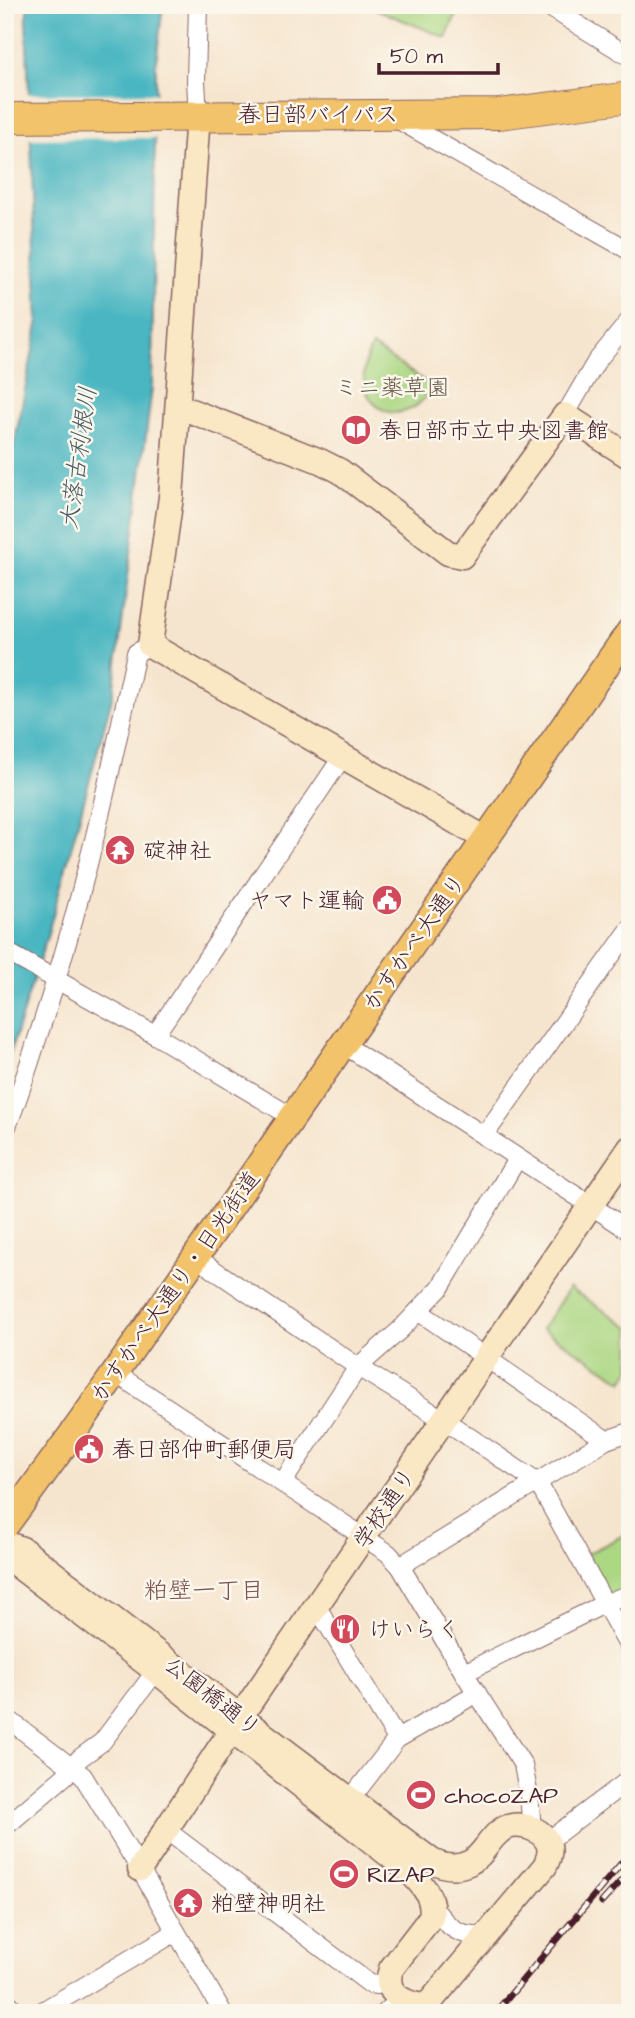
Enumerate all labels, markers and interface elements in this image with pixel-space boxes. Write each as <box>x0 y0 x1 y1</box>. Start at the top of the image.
scale bar <box>379 32 498 76</box>
text: 50 m <box>390 42 444 71</box>
street label: 春日部バイパス <box>238 99 398 131</box>
park label: ミニ薬草園 <box>335 372 450 404</box>
water label: 大落古利根川 <box>52 384 106 532</box>
library icon: 春日部市立中央図書館 <box>339 413 373 447</box>
place label: 春日部市立中央図書館 <box>379 415 609 447</box>
temple icon: 碇神社 <box>103 833 137 867</box>
place label: 碇神社 <box>143 835 212 867</box>
street label: かすかべ大通り <box>356 867 474 1018</box>
public building icon: ヤマト運輸 <box>370 883 404 917</box>
place label: ヤマト運輸 <box>249 885 364 917</box>
street label: かすかべ大通り・日光街道 <box>84 1164 268 1409</box>
public building icon: 春日部仲町郵便局 <box>72 1432 106 1466</box>
place label: 春日部仲町郵便局 <box>112 1434 296 1466</box>
street label: 学校通り <box>346 1461 424 1556</box>
district label: 粕壁一丁目 <box>144 1574 264 1608</box>
restaurant icon: けいらく <box>328 1612 362 1646</box>
place label: けいらく <box>368 1614 460 1646</box>
street label: 公園橋通り <box>157 1649 268 1745</box>
sports icon: chocoZAP <box>404 1778 438 1812</box>
place label: chocoZAP <box>444 1780 558 1812</box>
sports icon: RIZAP <box>327 1857 361 1891</box>
place label: RIZAP <box>367 1859 435 1891</box>
temple icon: 粕壁神明社 <box>171 1886 205 1920</box>
place label: 粕壁神明社 <box>211 1888 326 1920</box>

